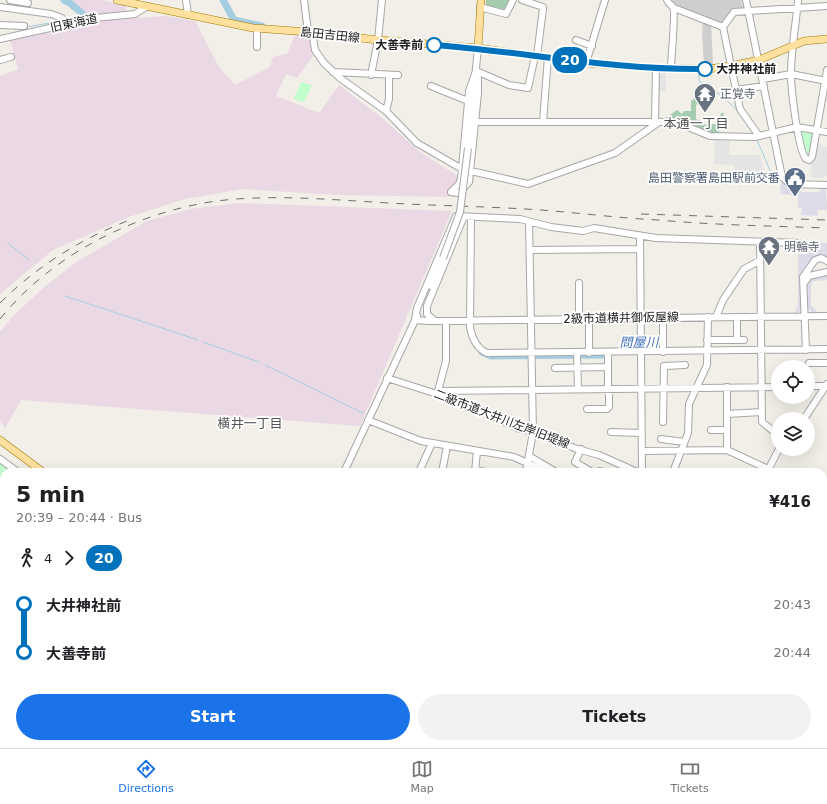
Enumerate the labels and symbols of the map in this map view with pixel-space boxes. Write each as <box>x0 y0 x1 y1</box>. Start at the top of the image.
street label: 旧東海道 <box>49 11 99 35</box>
street label: 島田吉田線 <box>299 25 361 45</box>
marker: 大善寺前 <box>426 37 442 53</box>
place label: 大善寺前 <box>375 38 423 52</box>
line badge: 20 <box>552 47 588 73</box>
marker: 大井神社前 <box>697 61 713 77</box>
place label: 大井神社前 <box>716 62 776 76</box>
temple icon: 正覚寺 <box>692 81 718 114</box>
place label: 正覚寺 <box>720 87 756 101</box>
district label: 本通一丁目 <box>663 116 729 131</box>
public building icon: 島田警察署島田駅前交番 <box>782 165 808 198</box>
place label: 島田警察署島田駅前交番 <box>648 171 780 185</box>
temple icon: 明輪寺 <box>756 234 782 267</box>
place label: 明輪寺 <box>784 240 820 254</box>
street label: 2級市道横井御仮屋線 <box>563 310 679 326</box>
water label: 問屋川 <box>619 335 661 350</box>
street label: 二級市道大井川左岸旧堤線 <box>432 387 572 451</box>
district label: 横井一丁目 <box>217 416 283 431</box>

